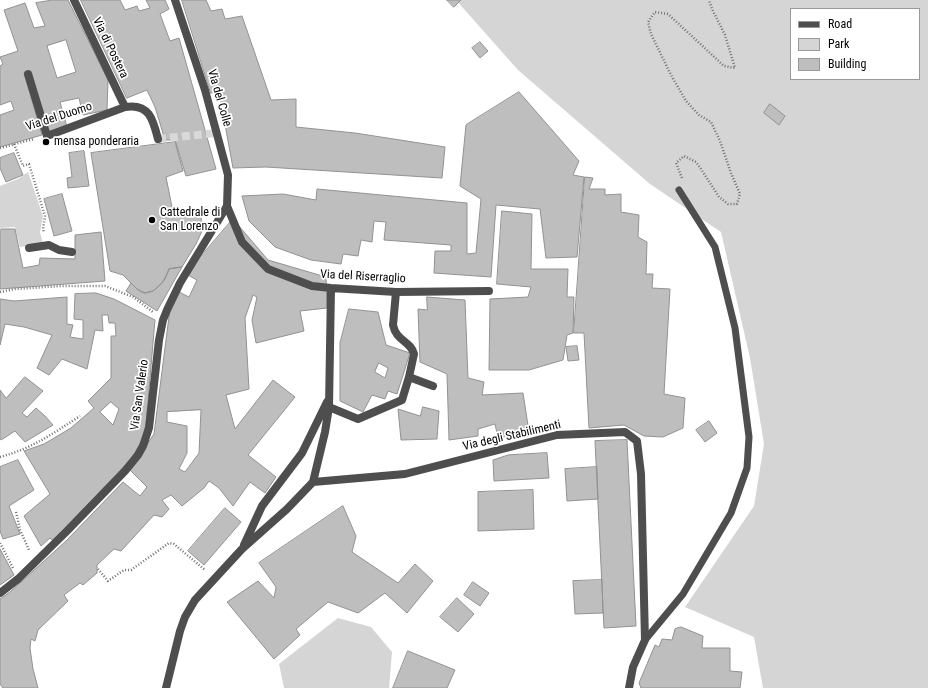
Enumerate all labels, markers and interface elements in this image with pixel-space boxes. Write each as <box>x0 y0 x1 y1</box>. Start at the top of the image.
legend <box>790 8 920 80</box>
street label: Via di Postera <box>89 15 131 81</box>
text: Road <box>828 17 852 31</box>
text: Park <box>828 37 849 51</box>
text: Building <box>828 57 866 71</box>
street label: Via del Colle <box>204 68 234 128</box>
street label: Via del Duomo <box>24 100 94 134</box>
place label: mensa ponderaria <box>54 135 139 149</box>
marker: mensa ponderaria <box>41 137 51 147</box>
place label: Cattedrale di San Lorenzo <box>160 206 220 234</box>
marker: Cattedrale di San Lorenzo <box>147 215 157 225</box>
street label: Via del Riserraglio <box>320 268 406 286</box>
street label: Via San Valerio <box>128 359 152 431</box>
street label: Via degli Stabilimenti <box>462 418 562 454</box>

